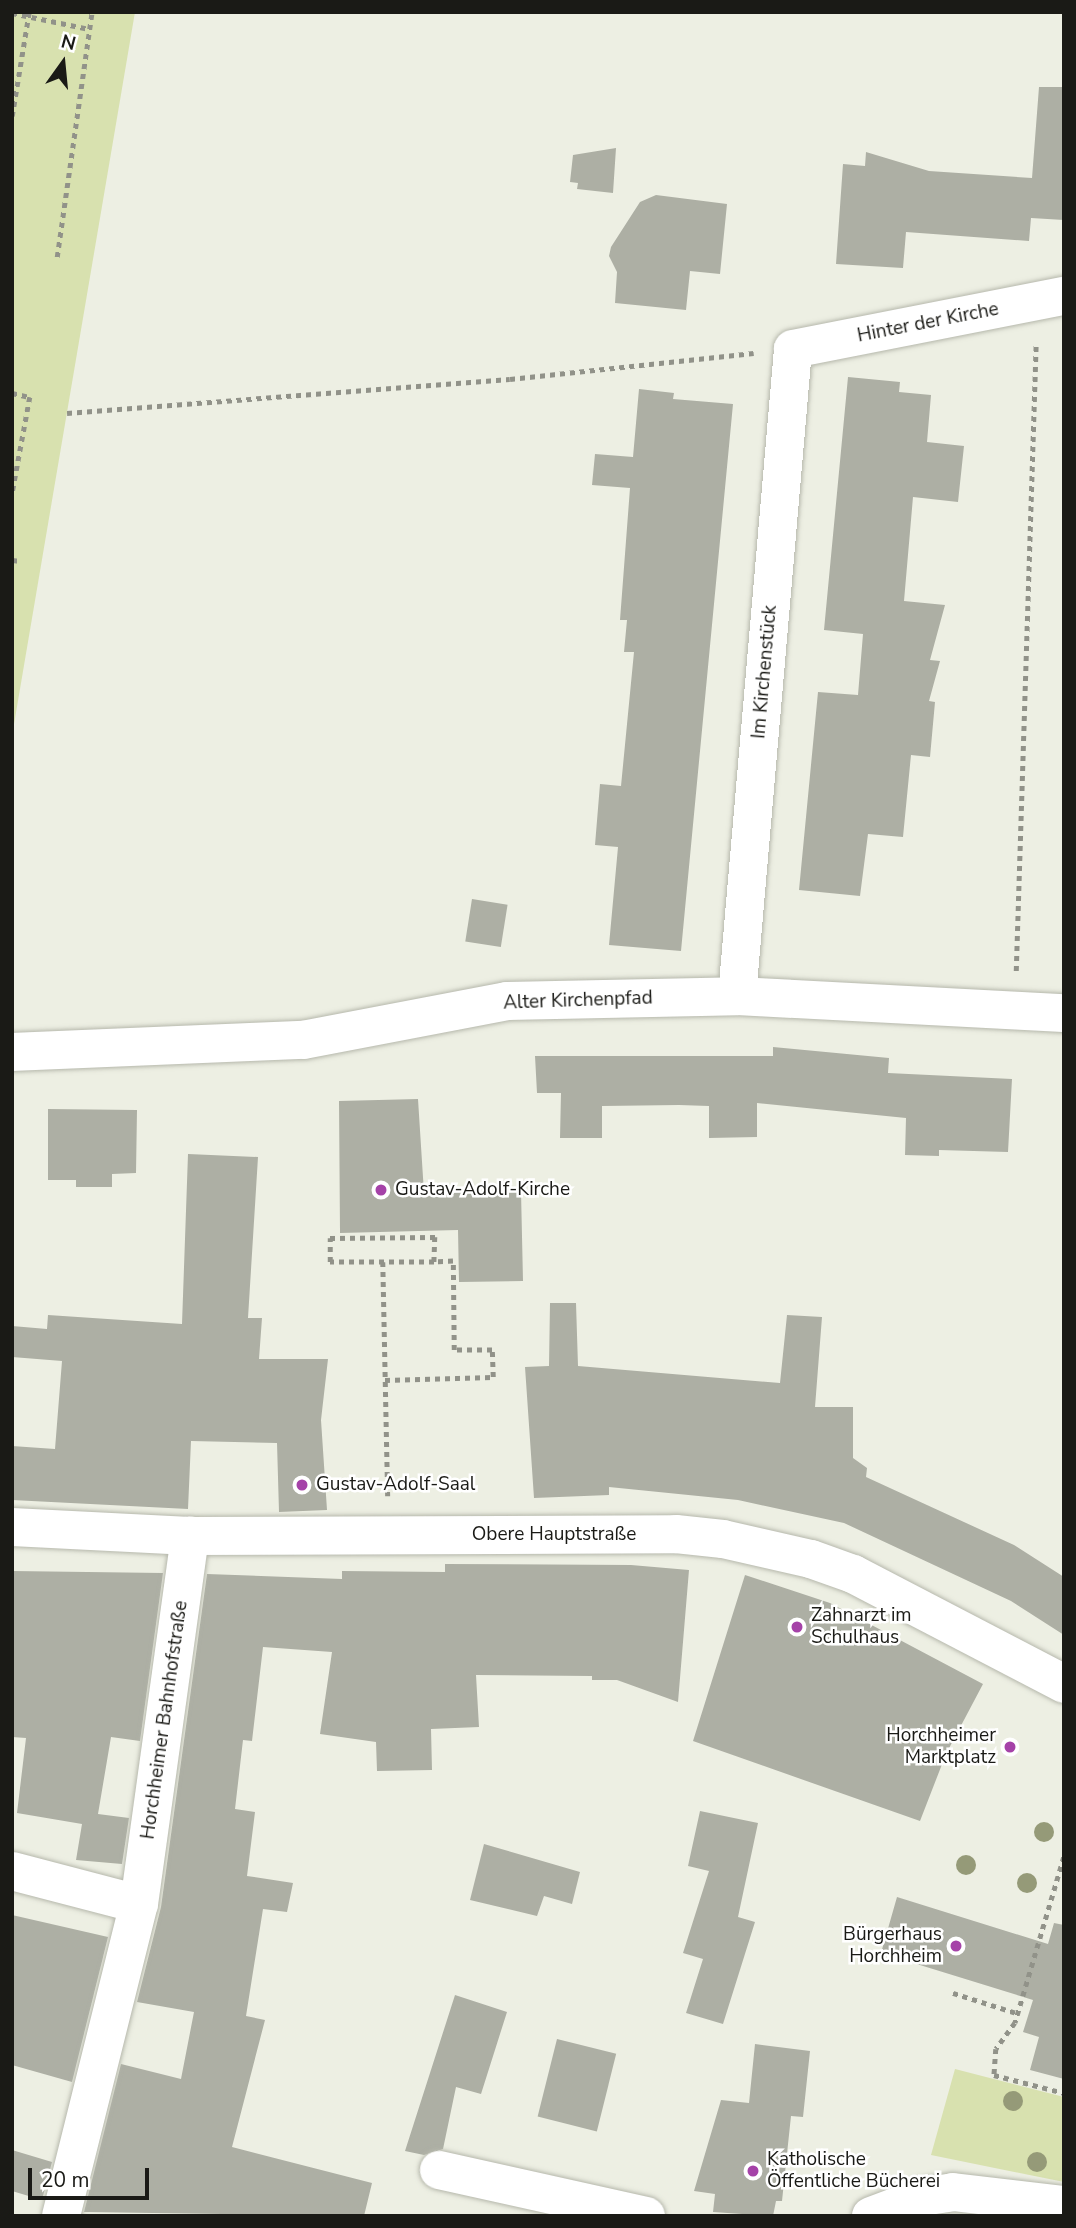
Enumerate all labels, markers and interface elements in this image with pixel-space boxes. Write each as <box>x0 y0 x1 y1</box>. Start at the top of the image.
north arrow <box>28 28 98 98</box>
text: N <box>58 28 79 57</box>
street label: Hinter der Kirche <box>855 298 1001 348</box>
street label: Im Kirchenstück <box>748 604 782 740</box>
street label: Alter Kirchenpfad <box>503 987 653 1015</box>
place label: Gustav-Adolf-Kirche <box>395 1179 570 1201</box>
marker: Gustav-Adolf-Kirche <box>373 1182 389 1198</box>
place label: Gustav-Adolf-Saal <box>316 1474 475 1496</box>
marker: Gustav-Adolf-Saal <box>294 1477 310 1493</box>
street label: Obere Hauptstraße <box>472 1524 636 1546</box>
street label: Horchheimer Bahnhofstraße <box>137 1599 193 1841</box>
place label: Zahnarzt im Schulhaus <box>811 1605 912 1649</box>
marker: Zahnarzt im Schulhaus <box>789 1619 805 1635</box>
place label: Horchheimer Marktplatz <box>886 1725 996 1769</box>
marker: Horchheimer Marktplatz <box>1002 1739 1018 1755</box>
place label: Bürgerhaus Horchheim <box>843 1924 942 1968</box>
marker: Bürgerhaus Horchheim <box>948 1938 964 1954</box>
place label: Katholische Öffentliche Bücherei <box>767 2149 940 2193</box>
scale bar <box>32 2154 152 2198</box>
marker: Katholische Öffentliche Bücherei <box>745 2163 761 2179</box>
text: 20 m <box>41 2166 90 2194</box>

